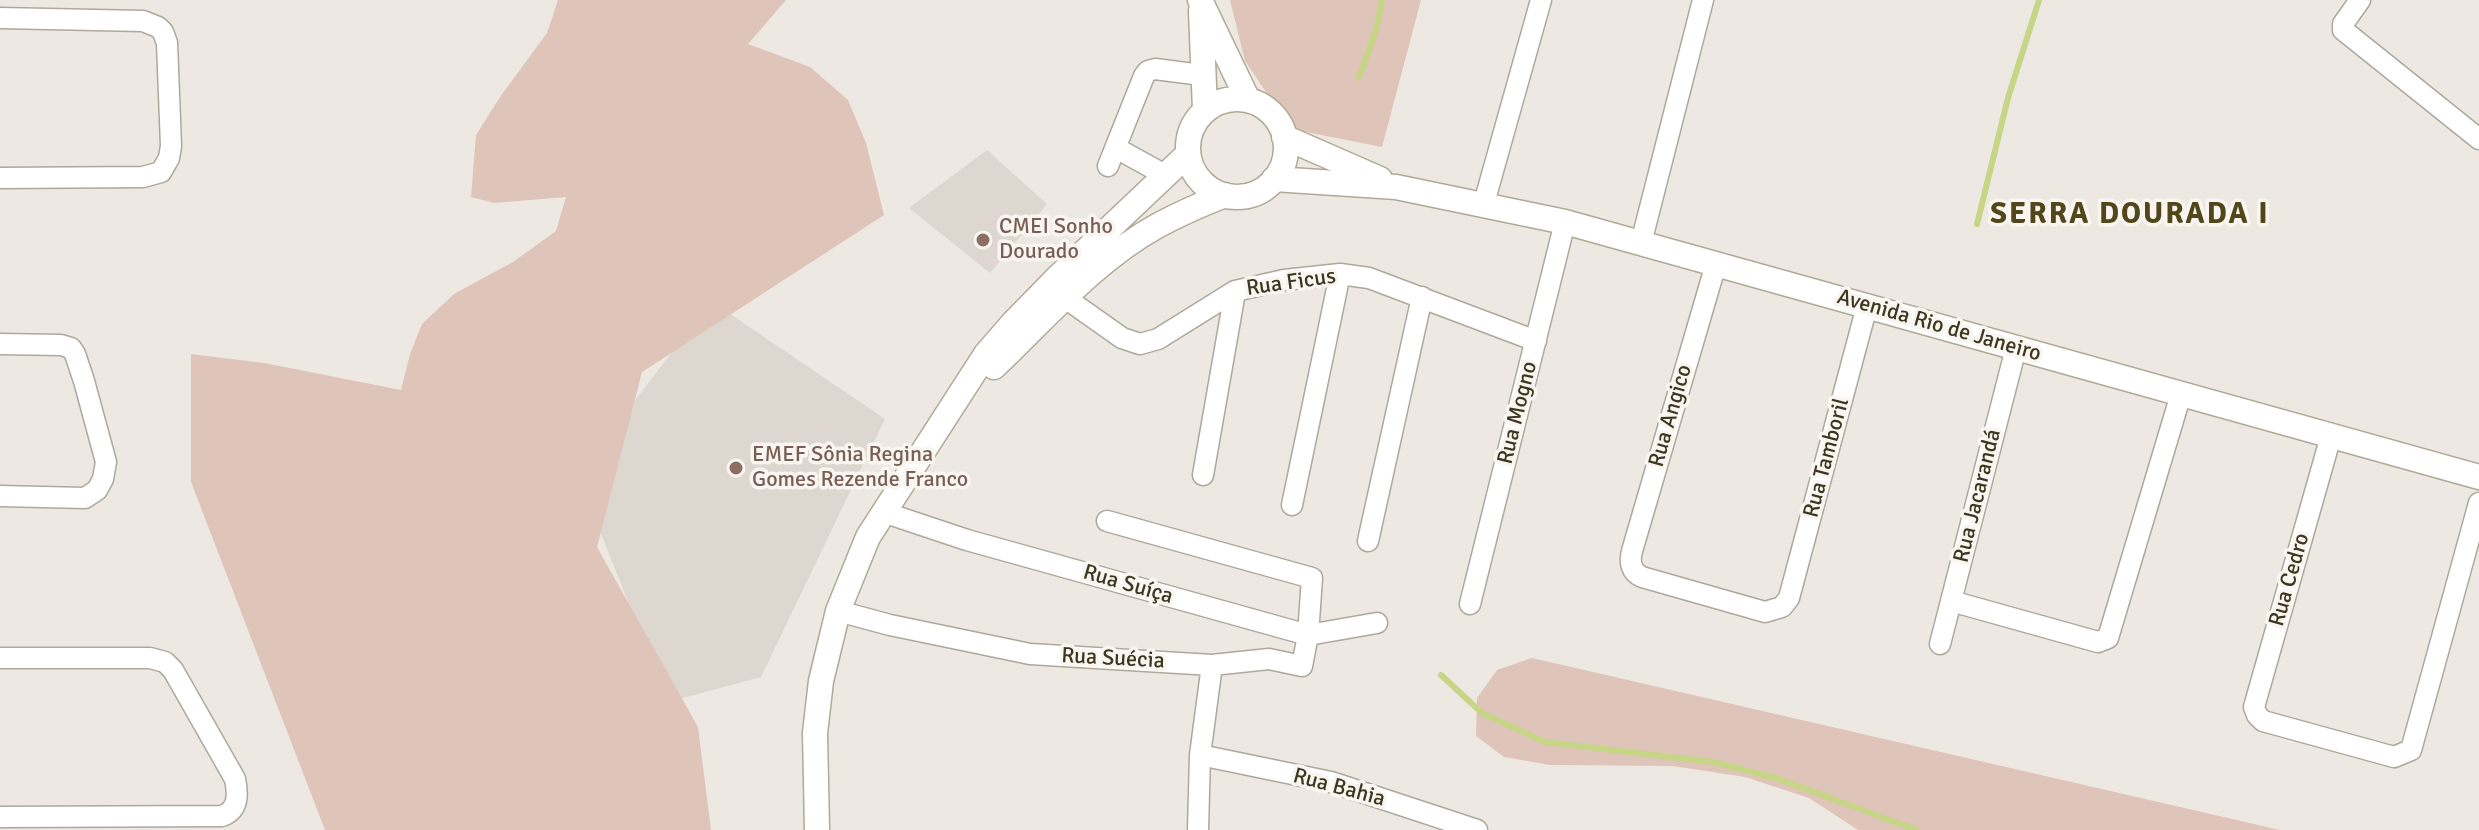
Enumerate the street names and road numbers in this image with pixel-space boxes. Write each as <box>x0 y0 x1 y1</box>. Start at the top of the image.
street label: Rua Ficus <box>1244 264 1338 302</box>
street label: Avenida Rio de Janeiro <box>1834 284 2044 368</box>
street label: Rua Mogno <box>1492 359 1544 467</box>
street label: Rua Angico <box>1644 362 1698 470</box>
street label: Rua Tamboril <box>1798 395 1856 521</box>
street label: Rua Jacarandá <box>1949 427 2007 565</box>
street label: Rua Cedro <box>2264 530 2316 630</box>
street label: Rua Suíça <box>1080 560 1176 610</box>
street label: Rua Suécia <box>1061 643 1165 675</box>
street label: Rua Bahia <box>1290 763 1388 813</box>

